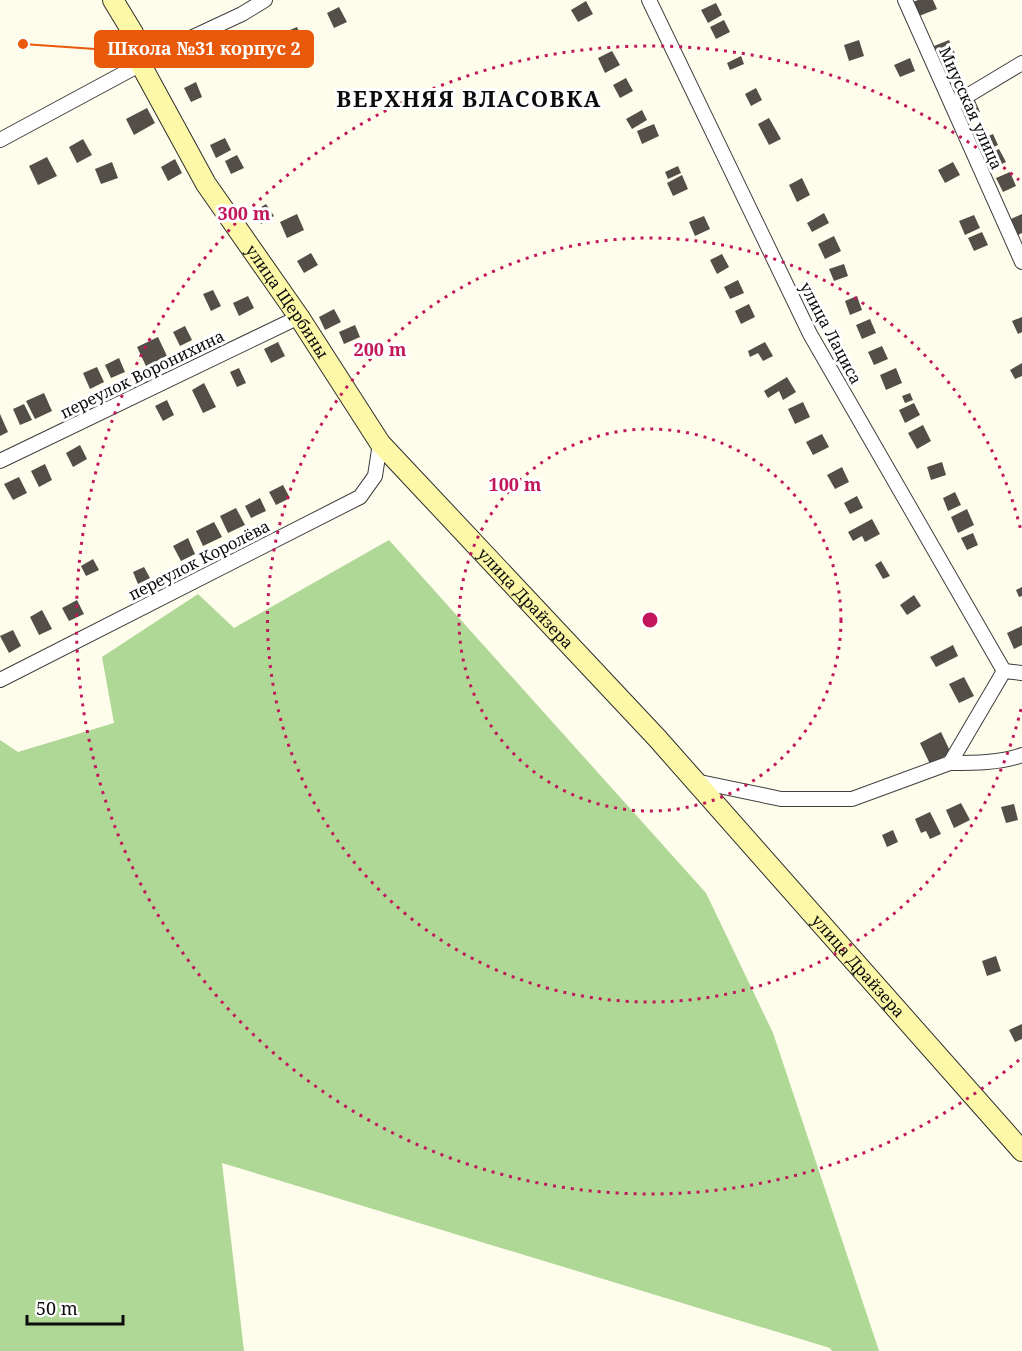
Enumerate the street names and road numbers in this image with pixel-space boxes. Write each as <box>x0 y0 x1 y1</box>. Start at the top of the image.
street label: Миусская улица <box>934 43 1008 173</box>
street label: улица Щербины <box>241 240 334 363</box>
street label: улица Лациса <box>795 278 867 388</box>
street label: переулок Воронихина <box>56 325 228 423</box>
street label: переулок Королёва <box>125 515 273 605</box>
street label: улица Драйзера <box>473 543 579 653</box>
street label: улица Драйзера <box>807 909 910 1022</box>

